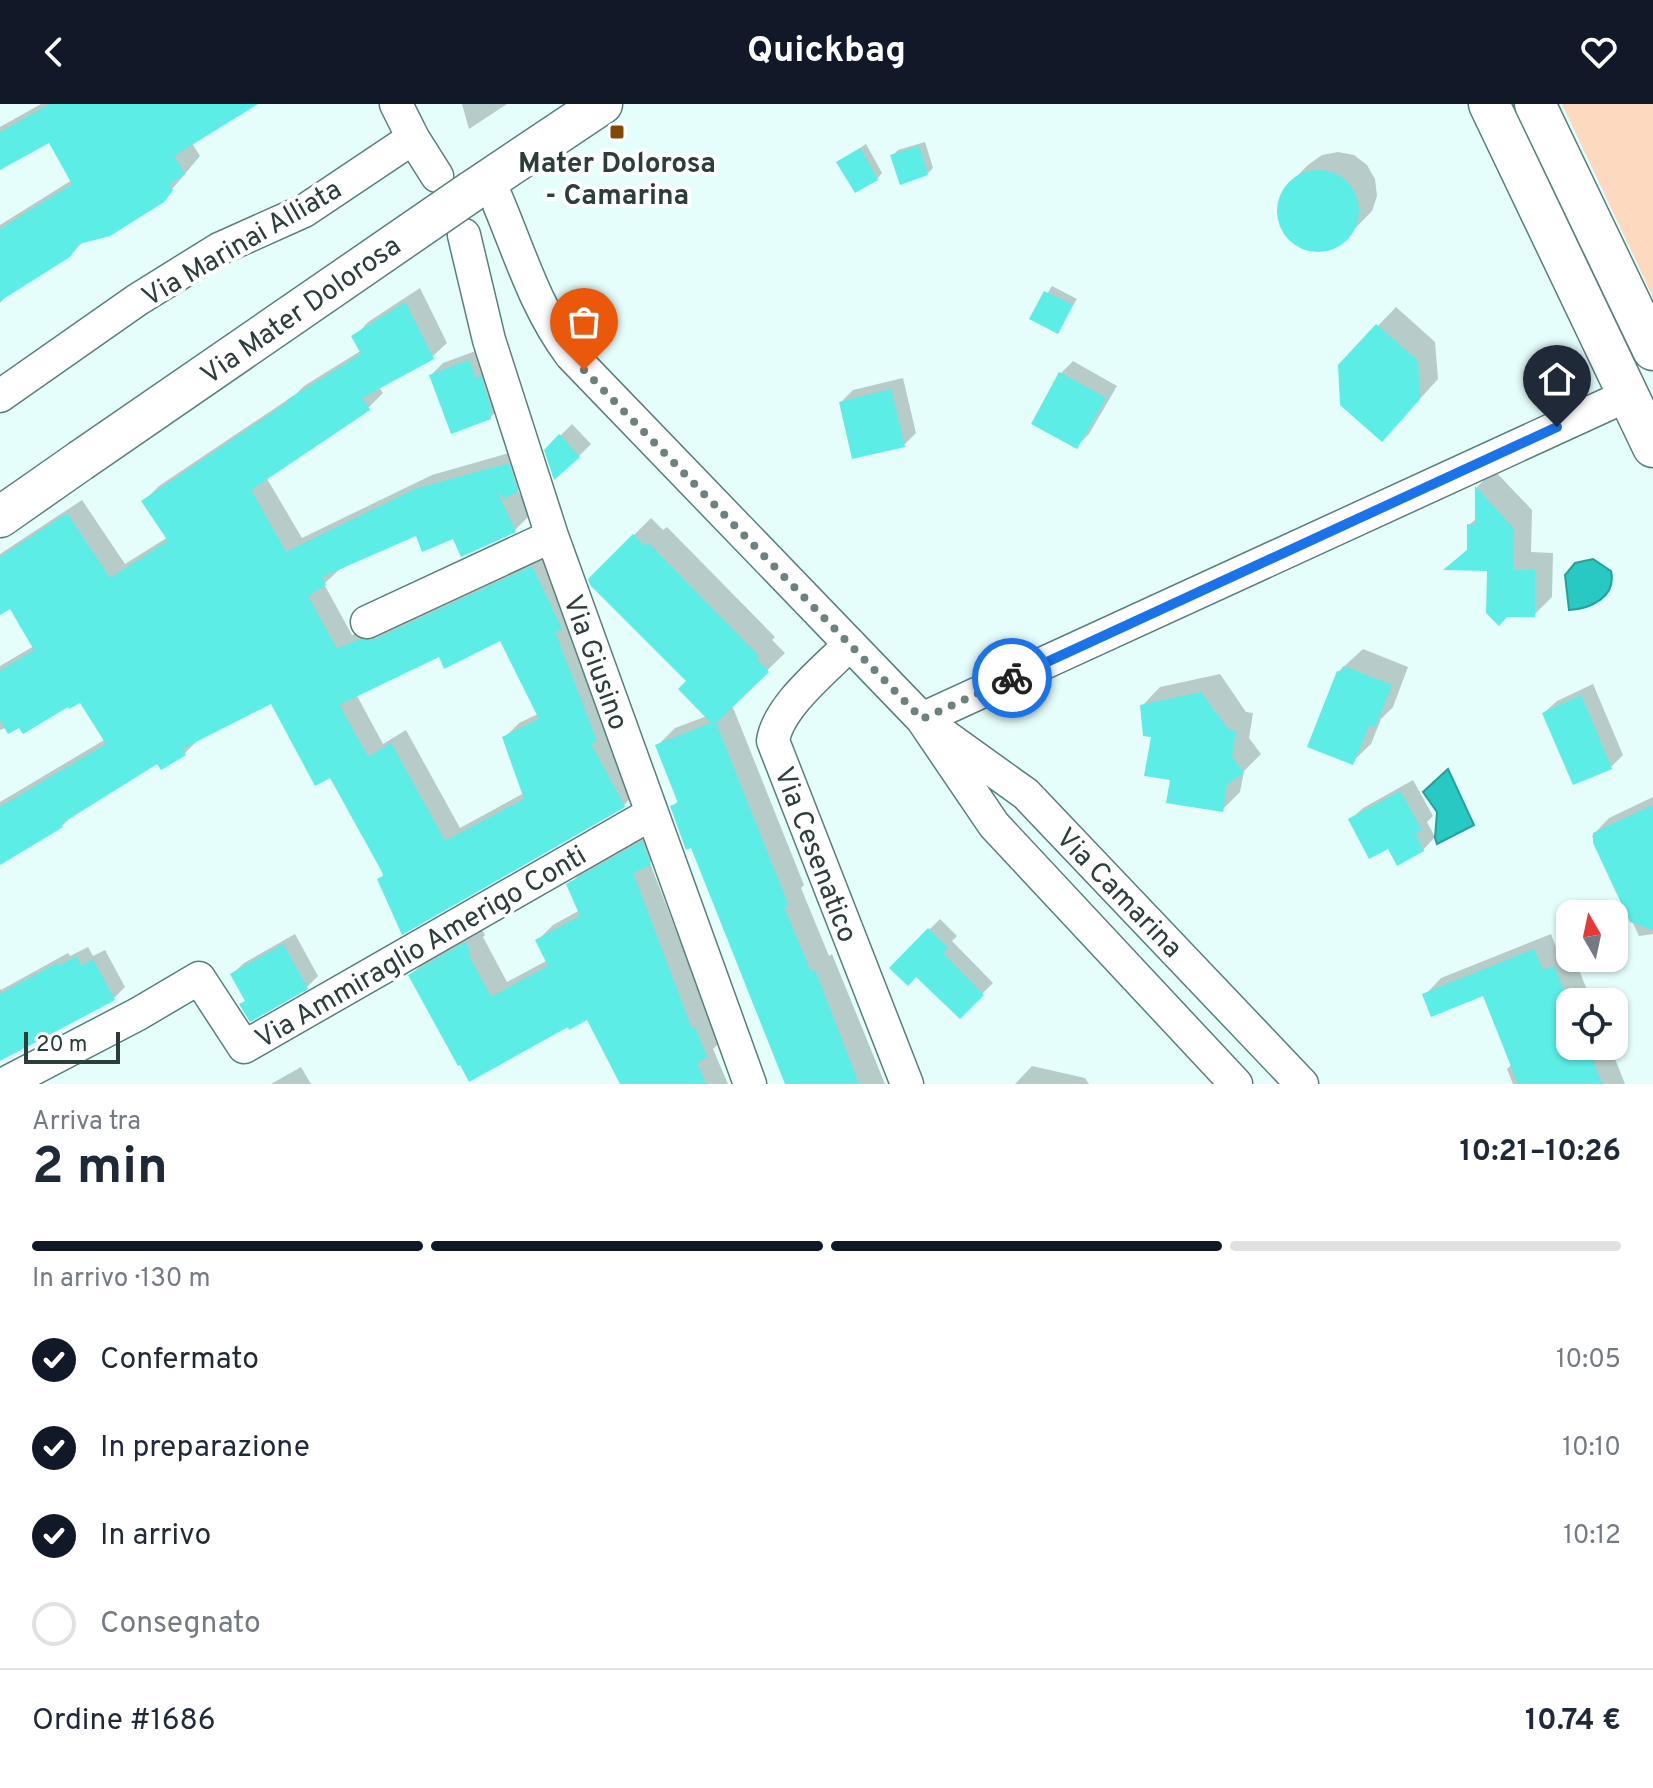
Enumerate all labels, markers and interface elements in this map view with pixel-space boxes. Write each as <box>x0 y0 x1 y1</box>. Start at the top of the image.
text: Quickbag <box>747 29 906 75</box>
icon: back <box>32 30 76 74</box>
icon: heart <box>1577 30 1621 74</box>
marker: Mater Dolorosa - Camarina <box>608 123 626 141</box>
place label: Mater Dolorosa - Camarina <box>518 147 716 215</box>
street label: Via Marinai Alliata <box>136 173 349 316</box>
street label: Via Mater Dolorosa <box>195 229 409 394</box>
pin <box>550 288 618 370</box>
icon: bag <box>562 300 606 344</box>
pin <box>1523 345 1591 427</box>
icon: home <box>1535 357 1579 401</box>
street label: Via Giusino <box>553 591 635 735</box>
courier <box>972 638 1052 718</box>
icon: bike <box>990 656 1034 700</box>
street label: Via Cesenatico <box>764 762 864 948</box>
street label: Via Camarina <box>1047 821 1189 967</box>
street label: Via Ammiraglio Amerigo Conti <box>249 839 594 1058</box>
north arrow <box>1556 900 1628 972</box>
map controls <box>1556 900 1628 1060</box>
button: locate <box>1556 988 1628 1060</box>
scale bar <box>24 1028 120 1064</box>
text: 20 m <box>36 1032 87 1059</box>
text: Arriva tra <box>32 1106 141 1139</box>
text: 10:21–10:26 <box>1459 1134 1621 1171</box>
text: 2 min <box>32 1136 168 1202</box>
text: In arrivo · 130 m <box>32 1263 211 1296</box>
icon: check <box>32 1338 76 1382</box>
text: Confermato <box>100 1342 259 1379</box>
text: 10:05 <box>1556 1344 1621 1377</box>
icon: check <box>32 1426 76 1470</box>
text: In preparazione <box>100 1430 310 1467</box>
text: 10:10 <box>1562 1432 1621 1465</box>
icon: check <box>32 1514 76 1558</box>
text: In arrivo <box>100 1518 211 1555</box>
text: 10:12 <box>1563 1520 1621 1553</box>
text: Consegnato <box>100 1606 261 1643</box>
text: Ordine #1686 <box>32 1703 216 1740</box>
text: 10.74 € <box>1525 1703 1621 1740</box>

